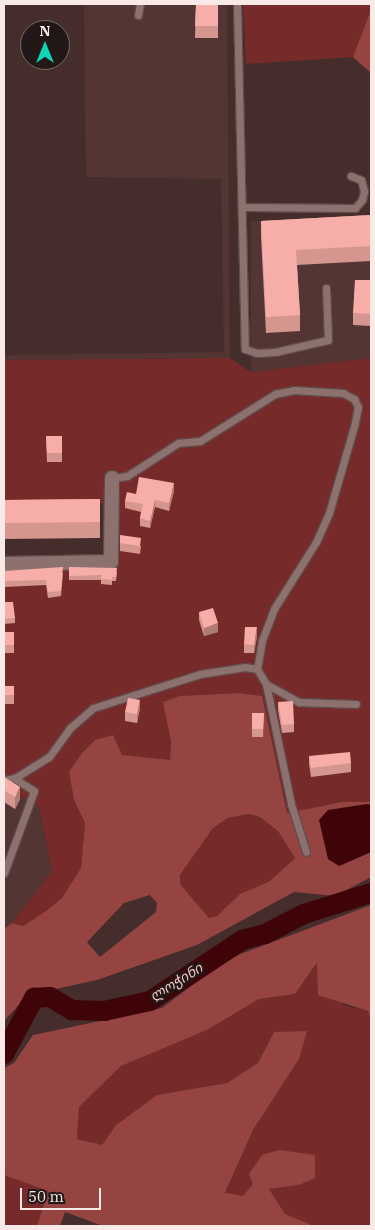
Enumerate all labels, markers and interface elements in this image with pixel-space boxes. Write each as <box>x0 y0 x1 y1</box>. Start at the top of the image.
north arrow <box>20 20 70 70</box>
text: N <box>39 22 51 40</box>
water label: ლოჭინი <box>147 959 205 1005</box>
scale bar <box>22 1178 104 1210</box>
text: 50 m <box>28 1187 64 1206</box>

